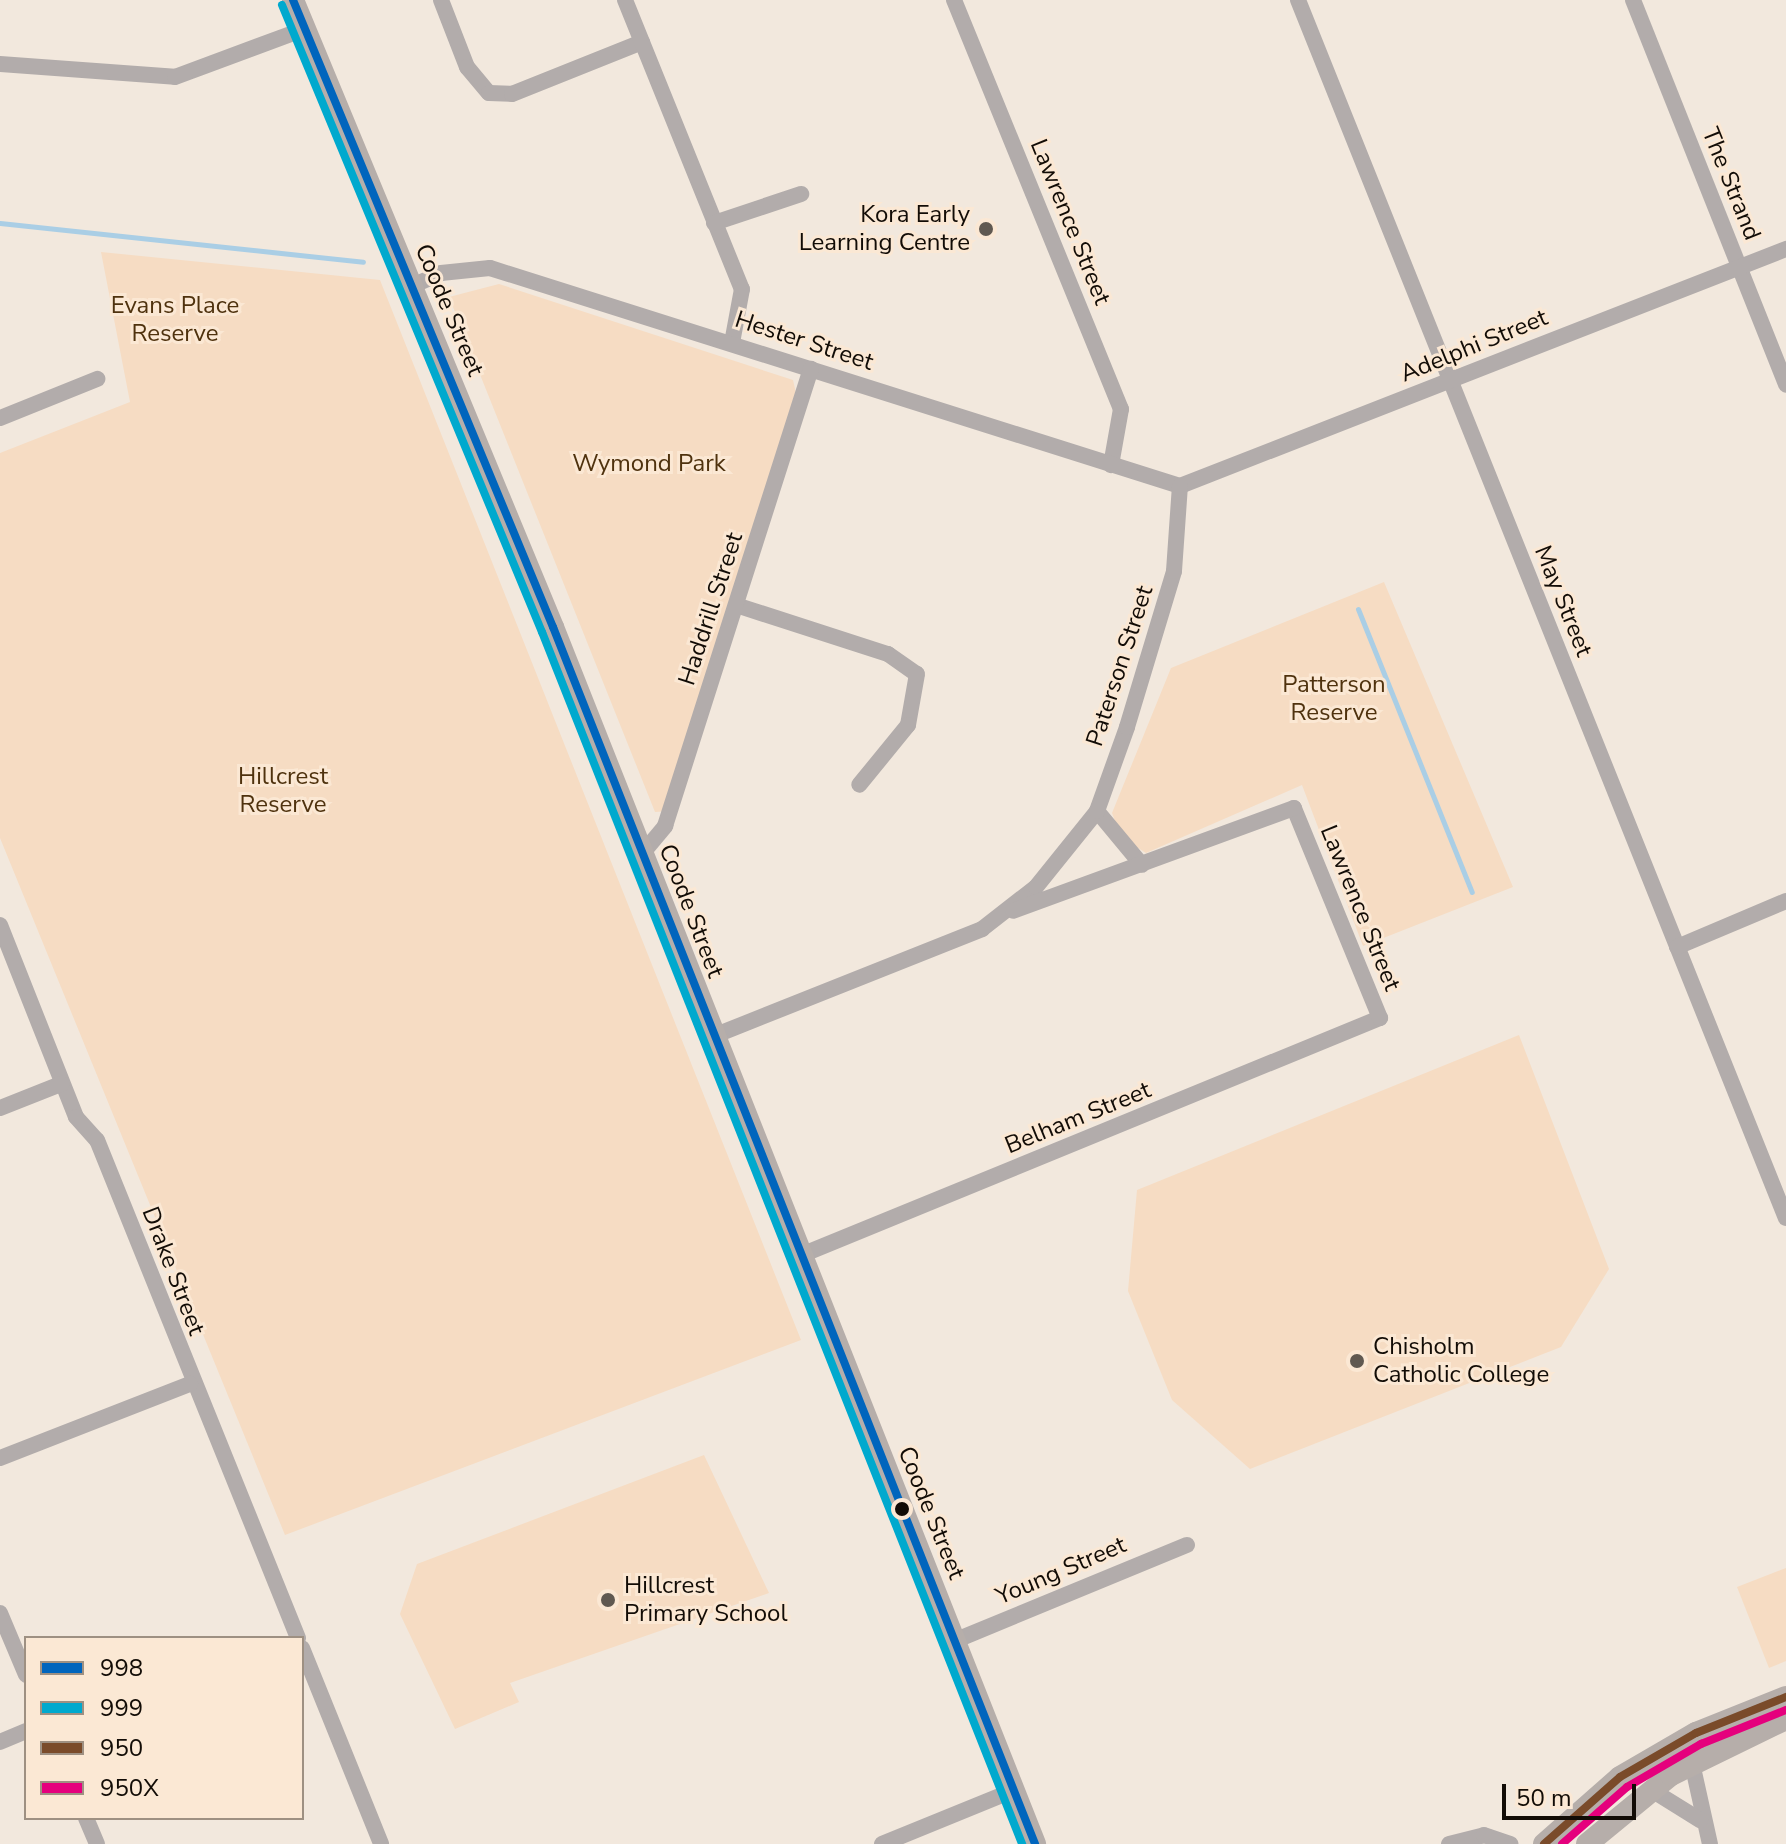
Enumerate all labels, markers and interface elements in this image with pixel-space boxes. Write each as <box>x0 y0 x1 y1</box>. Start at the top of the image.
street label: The Strand <box>1695 123 1767 245</box>
street label: Lawrence Street <box>1024 135 1116 309</box>
place label: Kora Early Learning Centre <box>799 201 970 257</box>
marker: Kora Early Learning Centre <box>977 220 995 238</box>
street label: Coode Street <box>408 240 490 380</box>
park label: Evans Place Reserve <box>111 292 239 348</box>
street label: Adelphi Street <box>1396 303 1552 389</box>
street label: Hester Street <box>731 305 877 377</box>
park label: Wymond Park <box>572 450 726 478</box>
street label: Haddrill Street <box>673 529 749 689</box>
street label: May Street <box>1528 541 1598 661</box>
street label: Paterson Street <box>1080 582 1160 750</box>
park label: Patterson Reserve <box>1282 671 1386 727</box>
park label: Hillcrest Reserve <box>238 763 328 819</box>
street label: Lawrence Street <box>1314 821 1406 995</box>
street label: Coode Street <box>652 840 730 982</box>
street label: Belham Street <box>1001 1076 1155 1160</box>
street label: Drake Street <box>135 1203 211 1339</box>
place label: Chisholm Catholic College <box>1373 1333 1549 1389</box>
marker: Chisholm Catholic College <box>1348 1352 1366 1370</box>
street label: Coode Street <box>891 1443 971 1583</box>
unlabelled marker <box>894 1501 910 1517</box>
street label: Young Street <box>992 1531 1130 1611</box>
place label: Hillcrest Primary School <box>624 1572 787 1628</box>
marker: Hillcrest Primary School <box>599 1591 617 1609</box>
legend <box>24 1636 304 1820</box>
text: 998 <box>100 1652 143 1684</box>
text: 999 <box>100 1692 143 1724</box>
text: 950 <box>100 1732 143 1764</box>
scale bar <box>1506 1768 1640 1818</box>
text: 950X <box>100 1772 159 1804</box>
text: 50 m <box>1516 1782 1572 1814</box>

